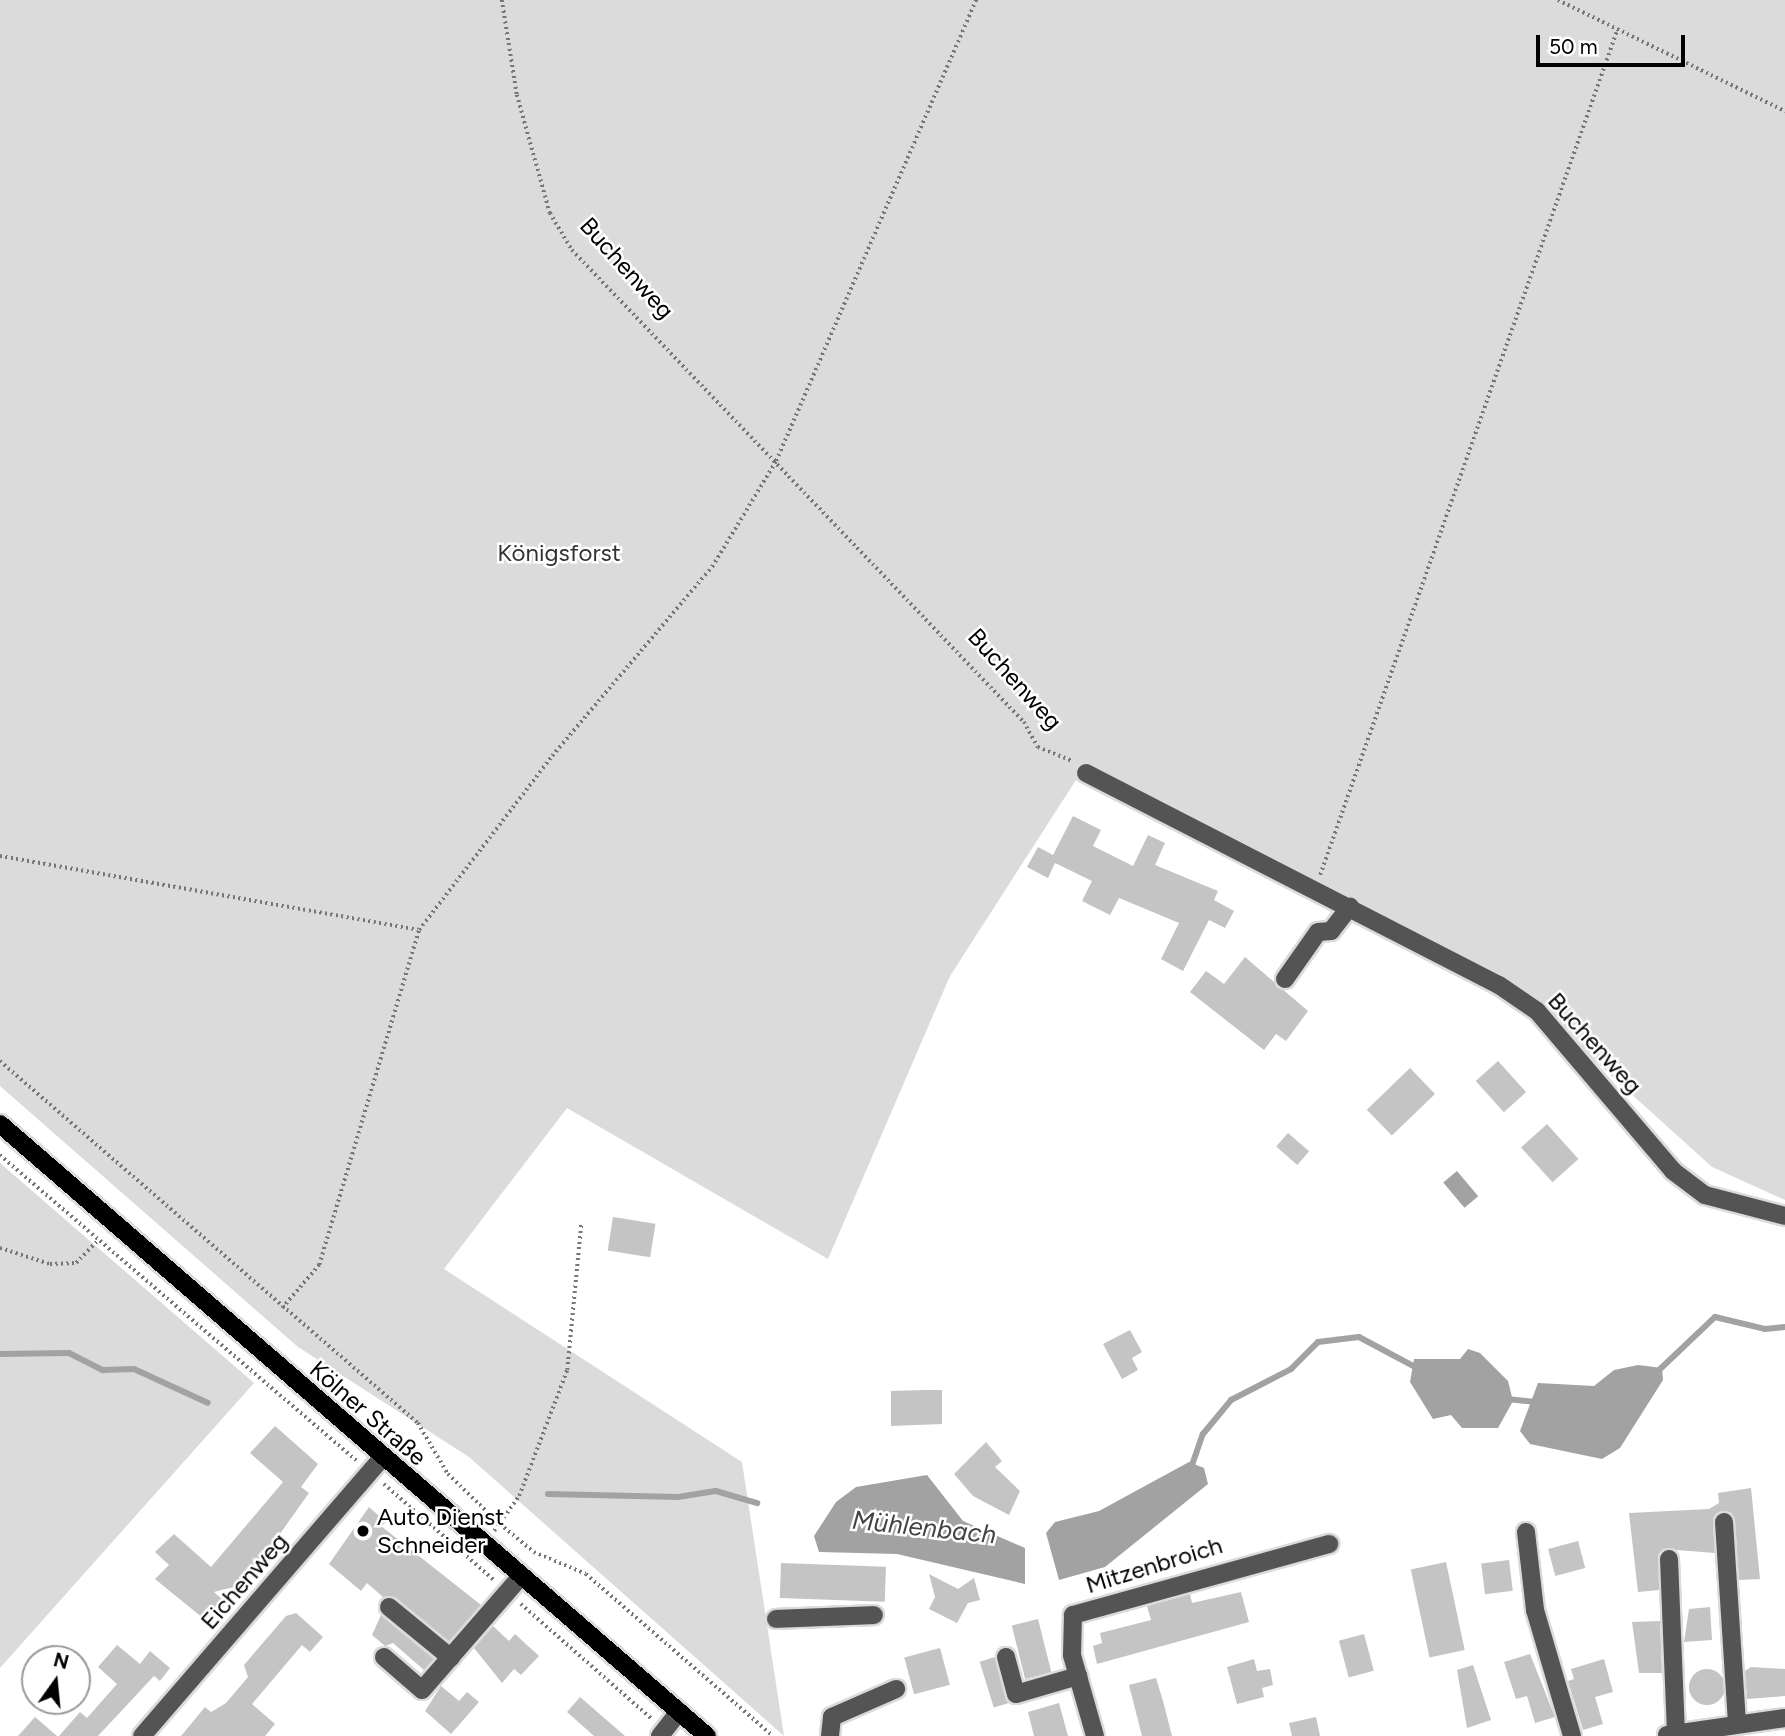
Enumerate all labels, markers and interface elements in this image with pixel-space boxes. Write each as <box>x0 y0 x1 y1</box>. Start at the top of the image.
scale bar <box>1540 21 1689 65</box>
text: 50 m <box>1549 34 1598 59</box>
street label: Buchenweg <box>574 211 680 325</box>
park label: Königsforst <box>497 539 621 567</box>
street label: Buchenweg <box>962 622 1068 736</box>
street label: Buchenweg <box>1542 986 1648 1100</box>
street label: Kölner Straße <box>304 1355 432 1471</box>
place label: Auto Dienst Schneider <box>377 1503 504 1559</box>
water label: Mühlenbach <box>850 1505 998 1551</box>
marker: Auto Dienst Schneider <box>355 1523 371 1539</box>
street label: Eichenweg <box>194 1527 294 1635</box>
street label: Mitzenbroich <box>1082 1531 1226 1599</box>
north arrow <box>21 1645 91 1715</box>
text: N <box>51 1648 71 1674</box>

